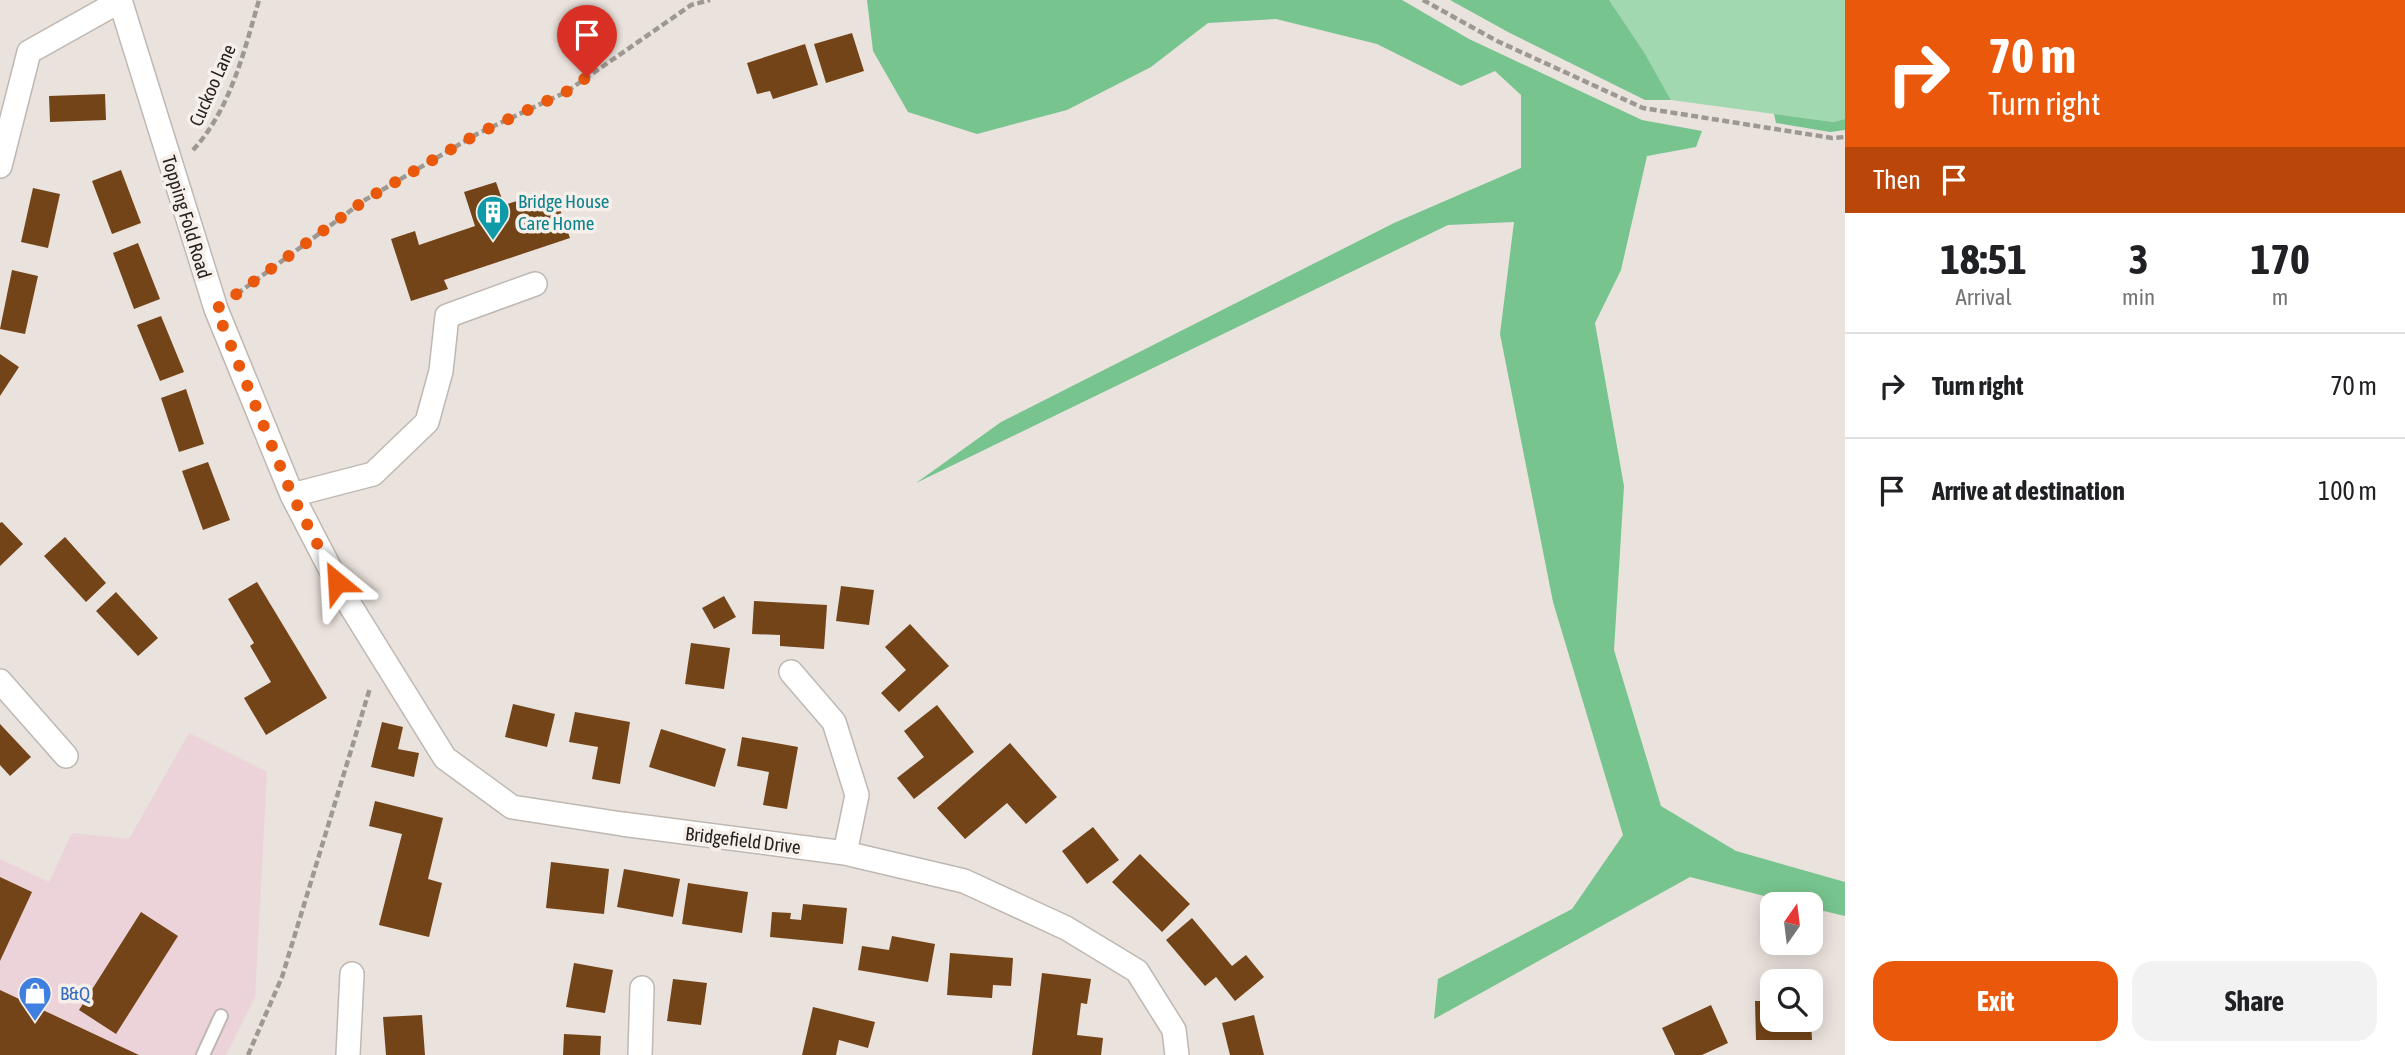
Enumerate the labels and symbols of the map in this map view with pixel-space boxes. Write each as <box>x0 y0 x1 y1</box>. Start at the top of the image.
pin <box>557 5 617 77</box>
street label: Cuckoo Lane <box>184 41 240 129</box>
street label: Topping Fold Road <box>158 153 216 281</box>
place label: Bridge House Care Home <box>518 190 610 234</box>
building icon: Bridge House Care Home <box>474 193 512 242</box>
position arrow <box>300 545 374 619</box>
street label: Bridgefield Drive <box>684 822 802 858</box>
north arrow <box>1760 892 1824 956</box>
shop icon: B&Q <box>16 974 54 1023</box>
place label: B&Q <box>60 982 91 1004</box>

